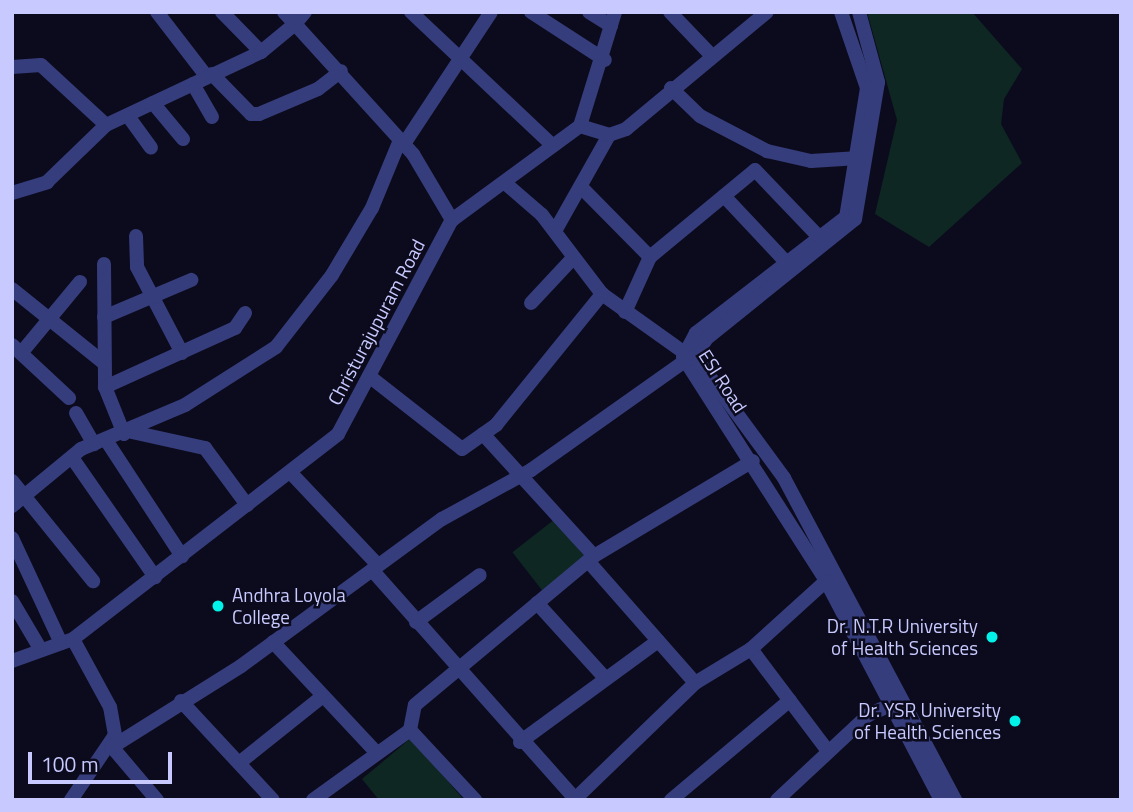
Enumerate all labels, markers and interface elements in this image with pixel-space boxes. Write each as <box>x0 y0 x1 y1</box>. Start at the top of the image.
street label: Christurajupuram Road <box>323 235 429 409</box>
street label: ESI Road <box>694 345 752 417</box>
place label: Andhra Loyola College <box>232 584 346 628</box>
marker: Andhra Loyola College <box>210 598 226 614</box>
place label: Dr. N.T.R University of Health Sciences <box>827 615 978 659</box>
marker: Dr. N.T.R University of Health Sciences <box>984 629 1000 645</box>
place label: Dr. YSR University of Health Sciences <box>854 699 1001 743</box>
marker: Dr. YSR University of Health Sciences <box>1007 713 1023 729</box>
scale bar <box>32 738 175 782</box>
text: 100 m <box>41 748 98 780</box>

